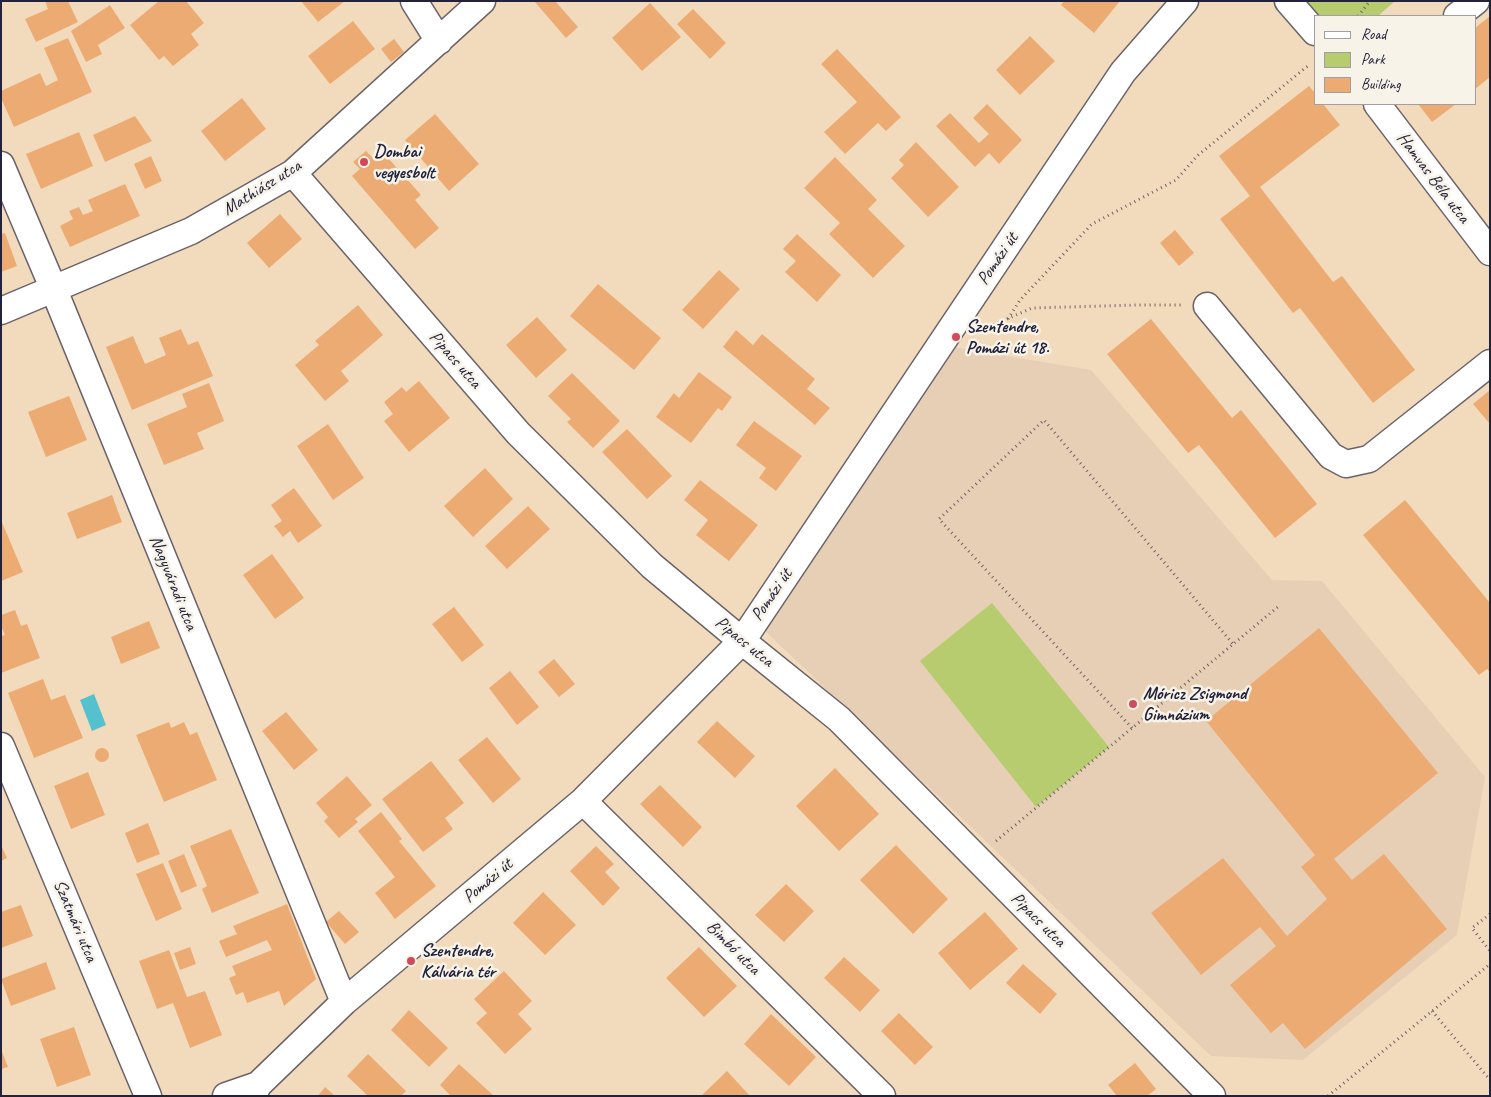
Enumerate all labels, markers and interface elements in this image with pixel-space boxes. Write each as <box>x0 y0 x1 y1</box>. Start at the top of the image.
legend <box>1314 15 1476 105</box>
text: Road <box>1361 25 1386 44</box>
text: Park <box>1361 50 1385 69</box>
text: Building <box>1361 75 1400 94</box>
street label: Hamvas Béla utca <box>1392 128 1474 228</box>
place label: Dombai vegyesbolt <box>374 141 435 183</box>
street label: Mathiász utca <box>219 155 305 221</box>
marker: Dombai vegyesbolt <box>358 156 370 168</box>
street label: Pomázi út <box>973 229 1023 289</box>
place label: Szentendre, Pomázi út 18. <box>966 316 1049 358</box>
street label: Pipacs utca <box>424 327 486 393</box>
marker: Szentendre, Pomázi út 18. <box>950 331 962 343</box>
street label: Nagyváradi utca <box>144 532 202 634</box>
street label: Pomázi út <box>747 565 797 625</box>
street label: Pipacs utca <box>710 612 778 672</box>
place label: Móricz Zsigmond Gimnázium <box>1143 683 1247 726</box>
marker: Móricz Zsigmond Gimnázium <box>1127 698 1139 710</box>
street label: Pomázi út <box>459 854 517 908</box>
street label: Szatmári utca <box>48 877 102 965</box>
street label: Pipacs utca <box>1006 888 1070 952</box>
street label: Bimbó utca <box>701 916 765 980</box>
place label: Szentendre, Kálvária tér <box>421 940 495 982</box>
marker: Szentendre, Kálvária tér <box>405 955 417 967</box>

